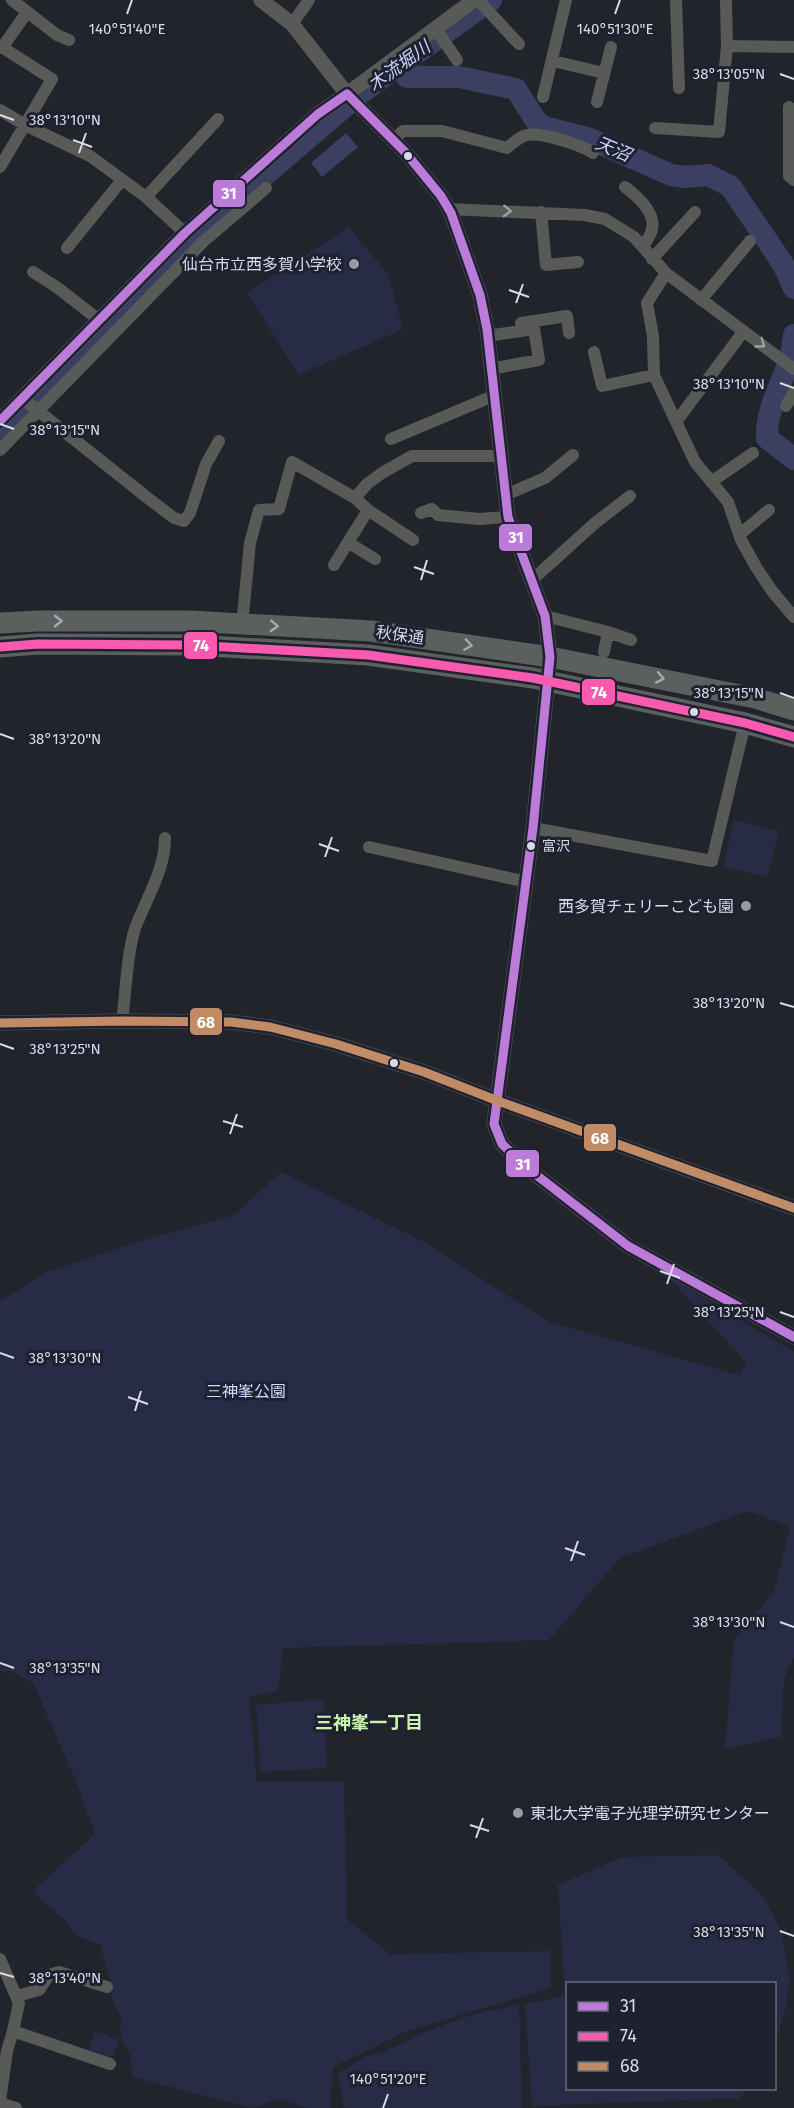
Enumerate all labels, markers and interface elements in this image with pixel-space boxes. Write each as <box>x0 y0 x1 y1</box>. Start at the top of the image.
text: 140°51'40"E <box>89 20 165 38</box>
text: 140°51'30"E <box>577 20 653 38</box>
water label: 木流堀川 <box>363 35 436 96</box>
text: 38°13'05"N <box>693 65 765 83</box>
text: 38°13'10"N <box>29 111 101 129</box>
water label: 天沼 <box>592 132 637 167</box>
unlabelled marker <box>402 150 414 162</box>
line badge: 31 <box>212 179 246 208</box>
text: 31 <box>220 184 237 203</box>
one-way arrow <box>502 205 511 217</box>
place label: 仙台市立西多賀小学校 <box>182 255 342 274</box>
marker: 仙台市立西多賀小学校 <box>347 257 361 271</box>
one-way arrow <box>754 337 765 348</box>
text: 38°13'10"N <box>693 375 765 393</box>
text: 38°13'15"N <box>30 421 100 439</box>
line badge: 31 <box>498 523 533 552</box>
text: 31 <box>507 528 524 547</box>
one-way arrow <box>54 615 63 627</box>
one-way arrow <box>270 620 279 633</box>
street label: 秋保通 <box>375 622 425 648</box>
line badge: 74 <box>183 631 218 660</box>
text: 74 <box>193 636 209 655</box>
one-way arrow <box>464 638 473 650</box>
one-way arrow <box>655 671 665 684</box>
line badge: 74 <box>581 678 616 706</box>
text: 74 <box>591 683 607 702</box>
text: 38°13'15"N <box>694 684 764 702</box>
unlabelled marker <box>688 706 700 718</box>
text: 38°13'20"N <box>29 730 101 748</box>
place label: 富沢 <box>542 838 570 855</box>
marker: 富沢 <box>525 840 537 852</box>
place label: 西多賀チェリーこども園 <box>558 897 734 916</box>
marker: 西多賀チェリーこども園 <box>739 899 753 913</box>
text: 38°13'20"N <box>693 994 765 1012</box>
line badge: 68 <box>189 1007 223 1036</box>
text: 68 <box>197 1013 215 1032</box>
text: 38°13'25"N <box>29 1040 101 1058</box>
unlabelled marker <box>388 1057 400 1069</box>
line badge: 68 <box>583 1123 617 1152</box>
text: 68 <box>591 1129 609 1148</box>
line badge: 31 <box>505 1149 540 1178</box>
text: 31 <box>514 1155 531 1174</box>
text: 38°13'25"N <box>693 1303 765 1321</box>
text: 38°13'30"N <box>29 1349 101 1367</box>
park label: 三神峯公園 <box>206 1382 286 1401</box>
text: 38°13'30"N <box>693 1613 765 1631</box>
text: 38°13'35"N <box>29 1659 101 1677</box>
district label: 三神峯一丁目 <box>315 1712 423 1734</box>
place label: 東北大学電子光理学研究センター <box>530 1804 770 1823</box>
marker: 東北大学電子光理学研究センター <box>511 1806 525 1820</box>
text: 38°13'35"N <box>693 1923 765 1941</box>
text: 38°13'40"N <box>29 1969 101 1987</box>
legend <box>566 1982 776 2090</box>
text: 31 <box>620 1995 636 2017</box>
text: 74 <box>620 2025 637 2047</box>
text: 68 <box>620 2055 640 2077</box>
text: 140°51'20"E <box>350 2070 426 2088</box>

